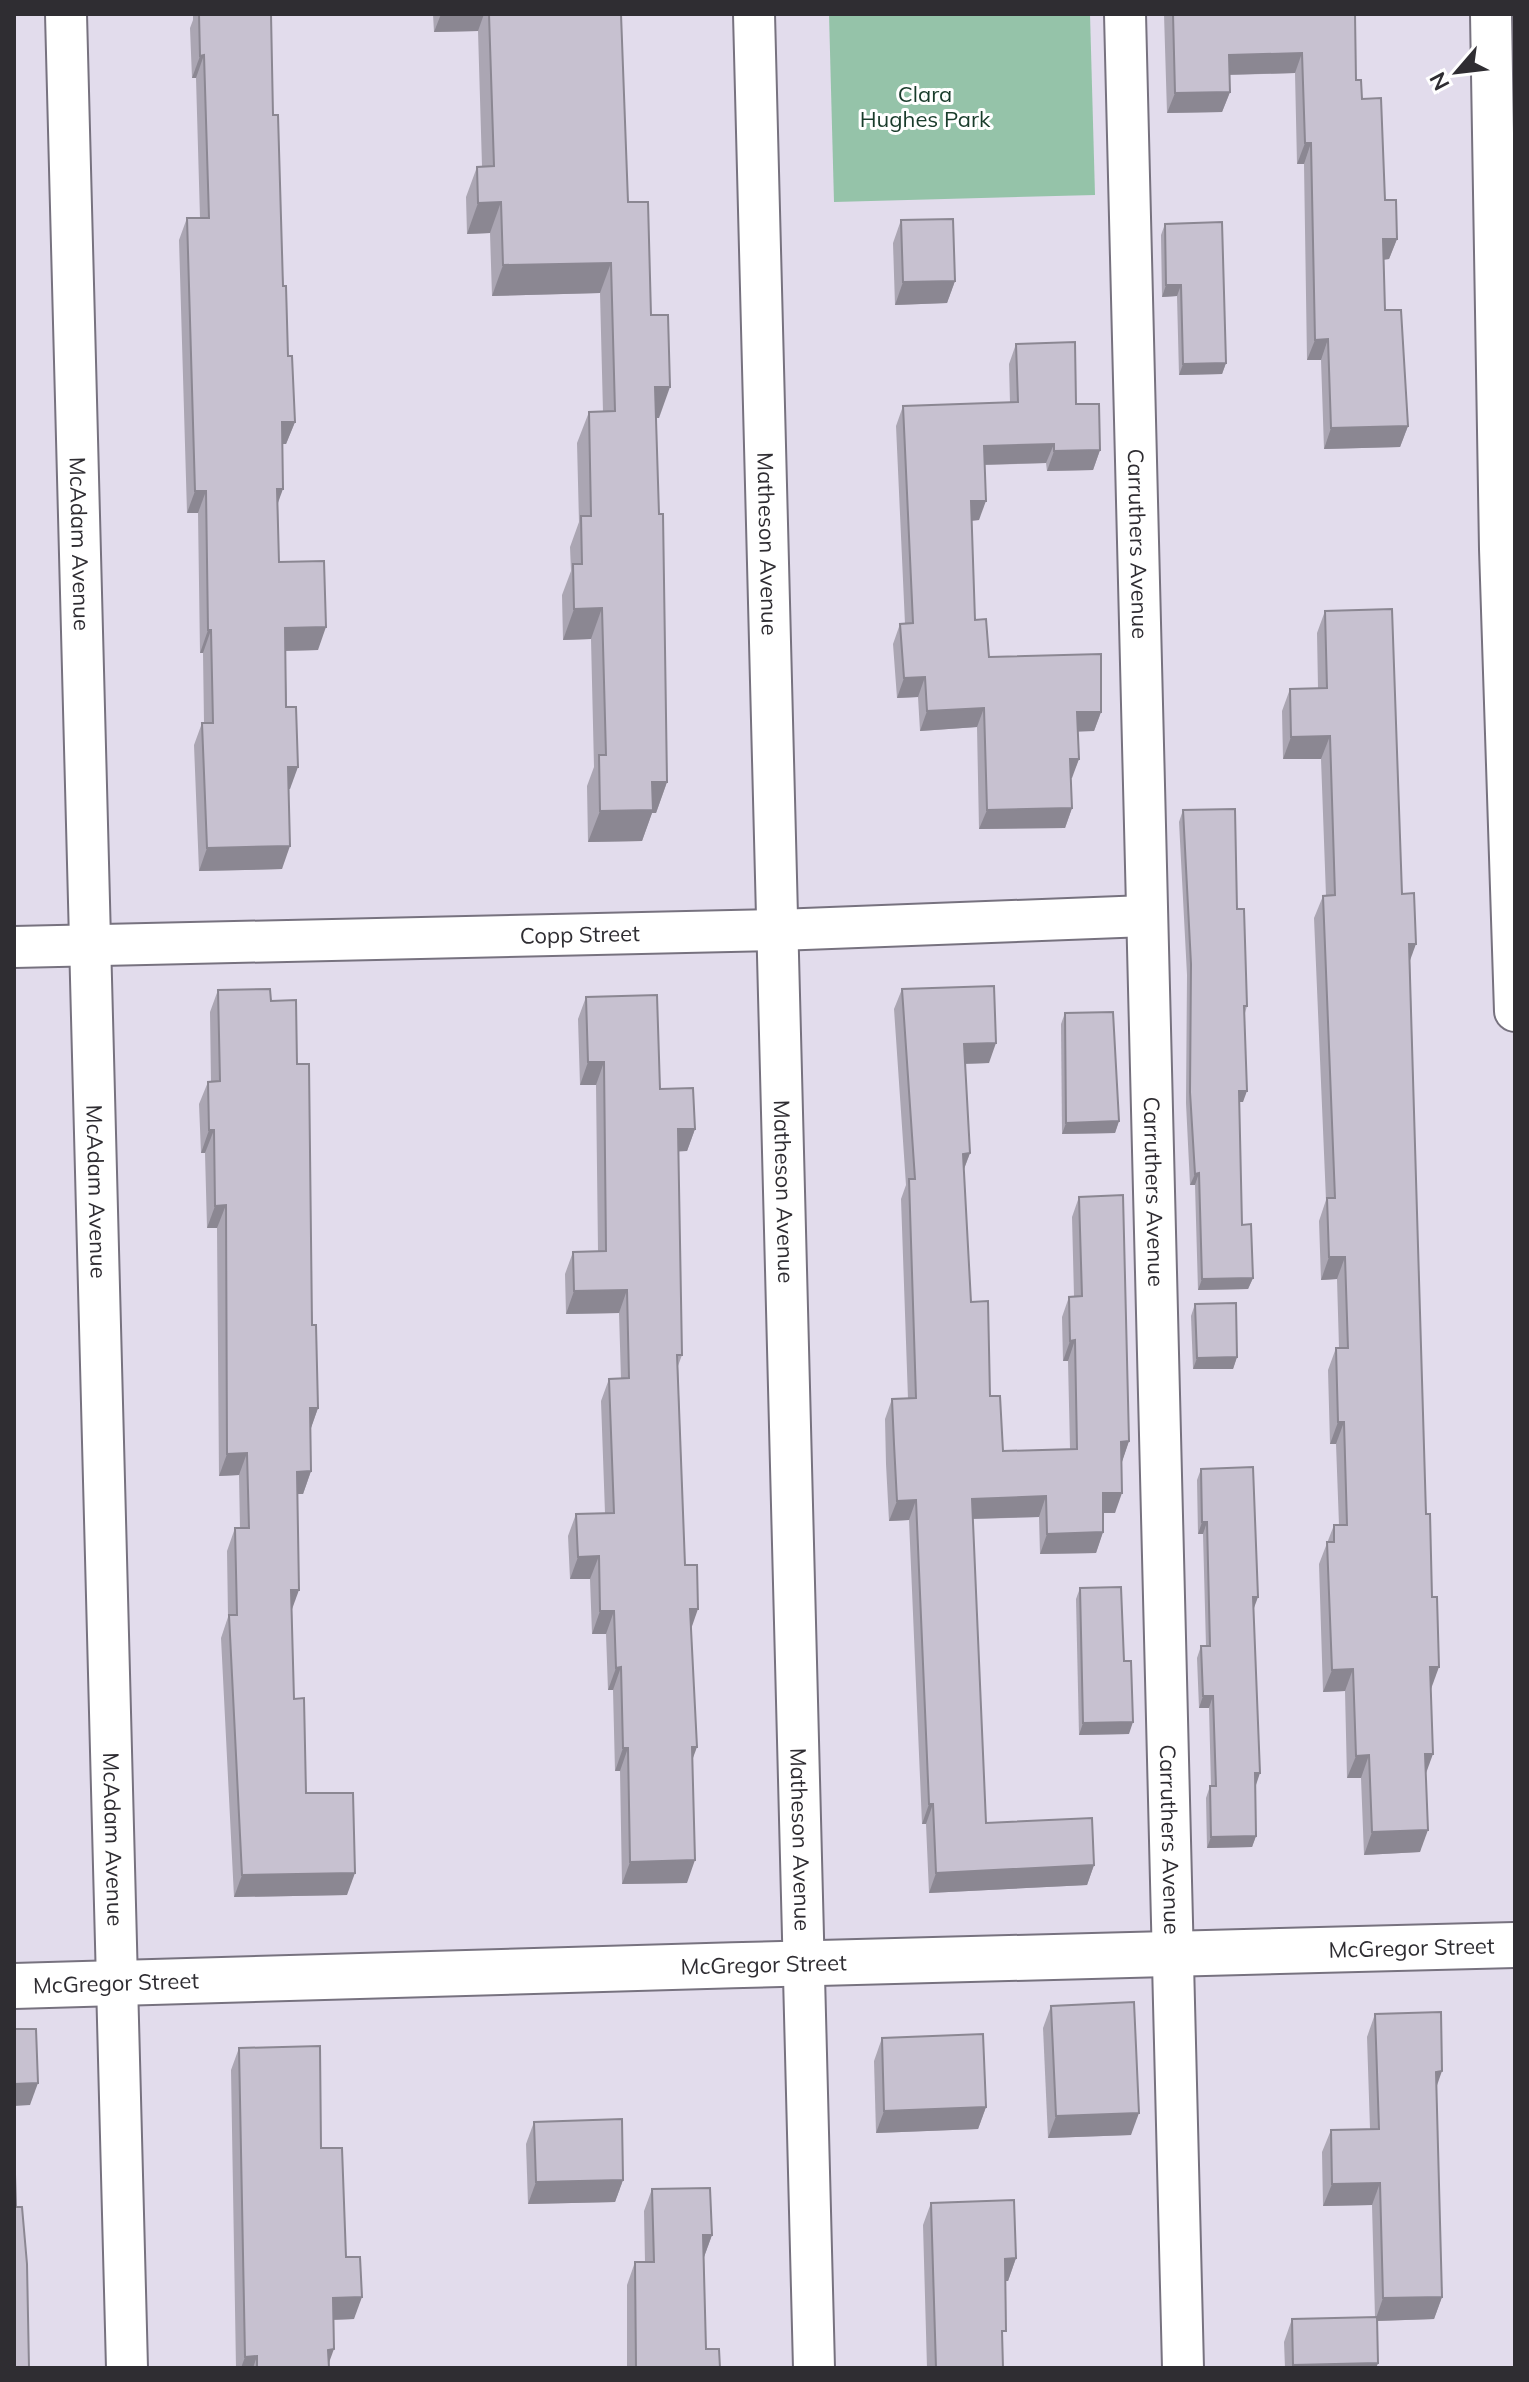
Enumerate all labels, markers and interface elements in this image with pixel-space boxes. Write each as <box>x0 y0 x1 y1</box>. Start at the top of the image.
north arrow <box>1417 32 1497 112</box>
text: N <box>1423 67 1456 95</box>
park label: Clara Hughes Park <box>860 80 991 133</box>
street label: Carruthers Avenue <box>1122 448 1154 639</box>
street label: Matheson Avenue <box>751 452 784 636</box>
street label: McAdam Avenue <box>63 456 96 631</box>
street label: Copp Street <box>520 919 640 950</box>
street label: Carruthers Avenue <box>1138 1096 1170 1287</box>
street label: Matheson Avenue <box>768 1100 800 1284</box>
street label: McAdam Avenue <box>80 1104 113 1279</box>
street label: Carruthers Avenue <box>1154 1744 1186 1935</box>
street label: Matheson Avenue <box>784 1747 817 1931</box>
street label: McAdam Avenue <box>97 1752 130 1927</box>
street label: McGregor Street <box>1328 1932 1495 1964</box>
street label: McGregor Street <box>680 1948 847 1981</box>
street label: McGregor Street <box>32 1966 200 1999</box>

